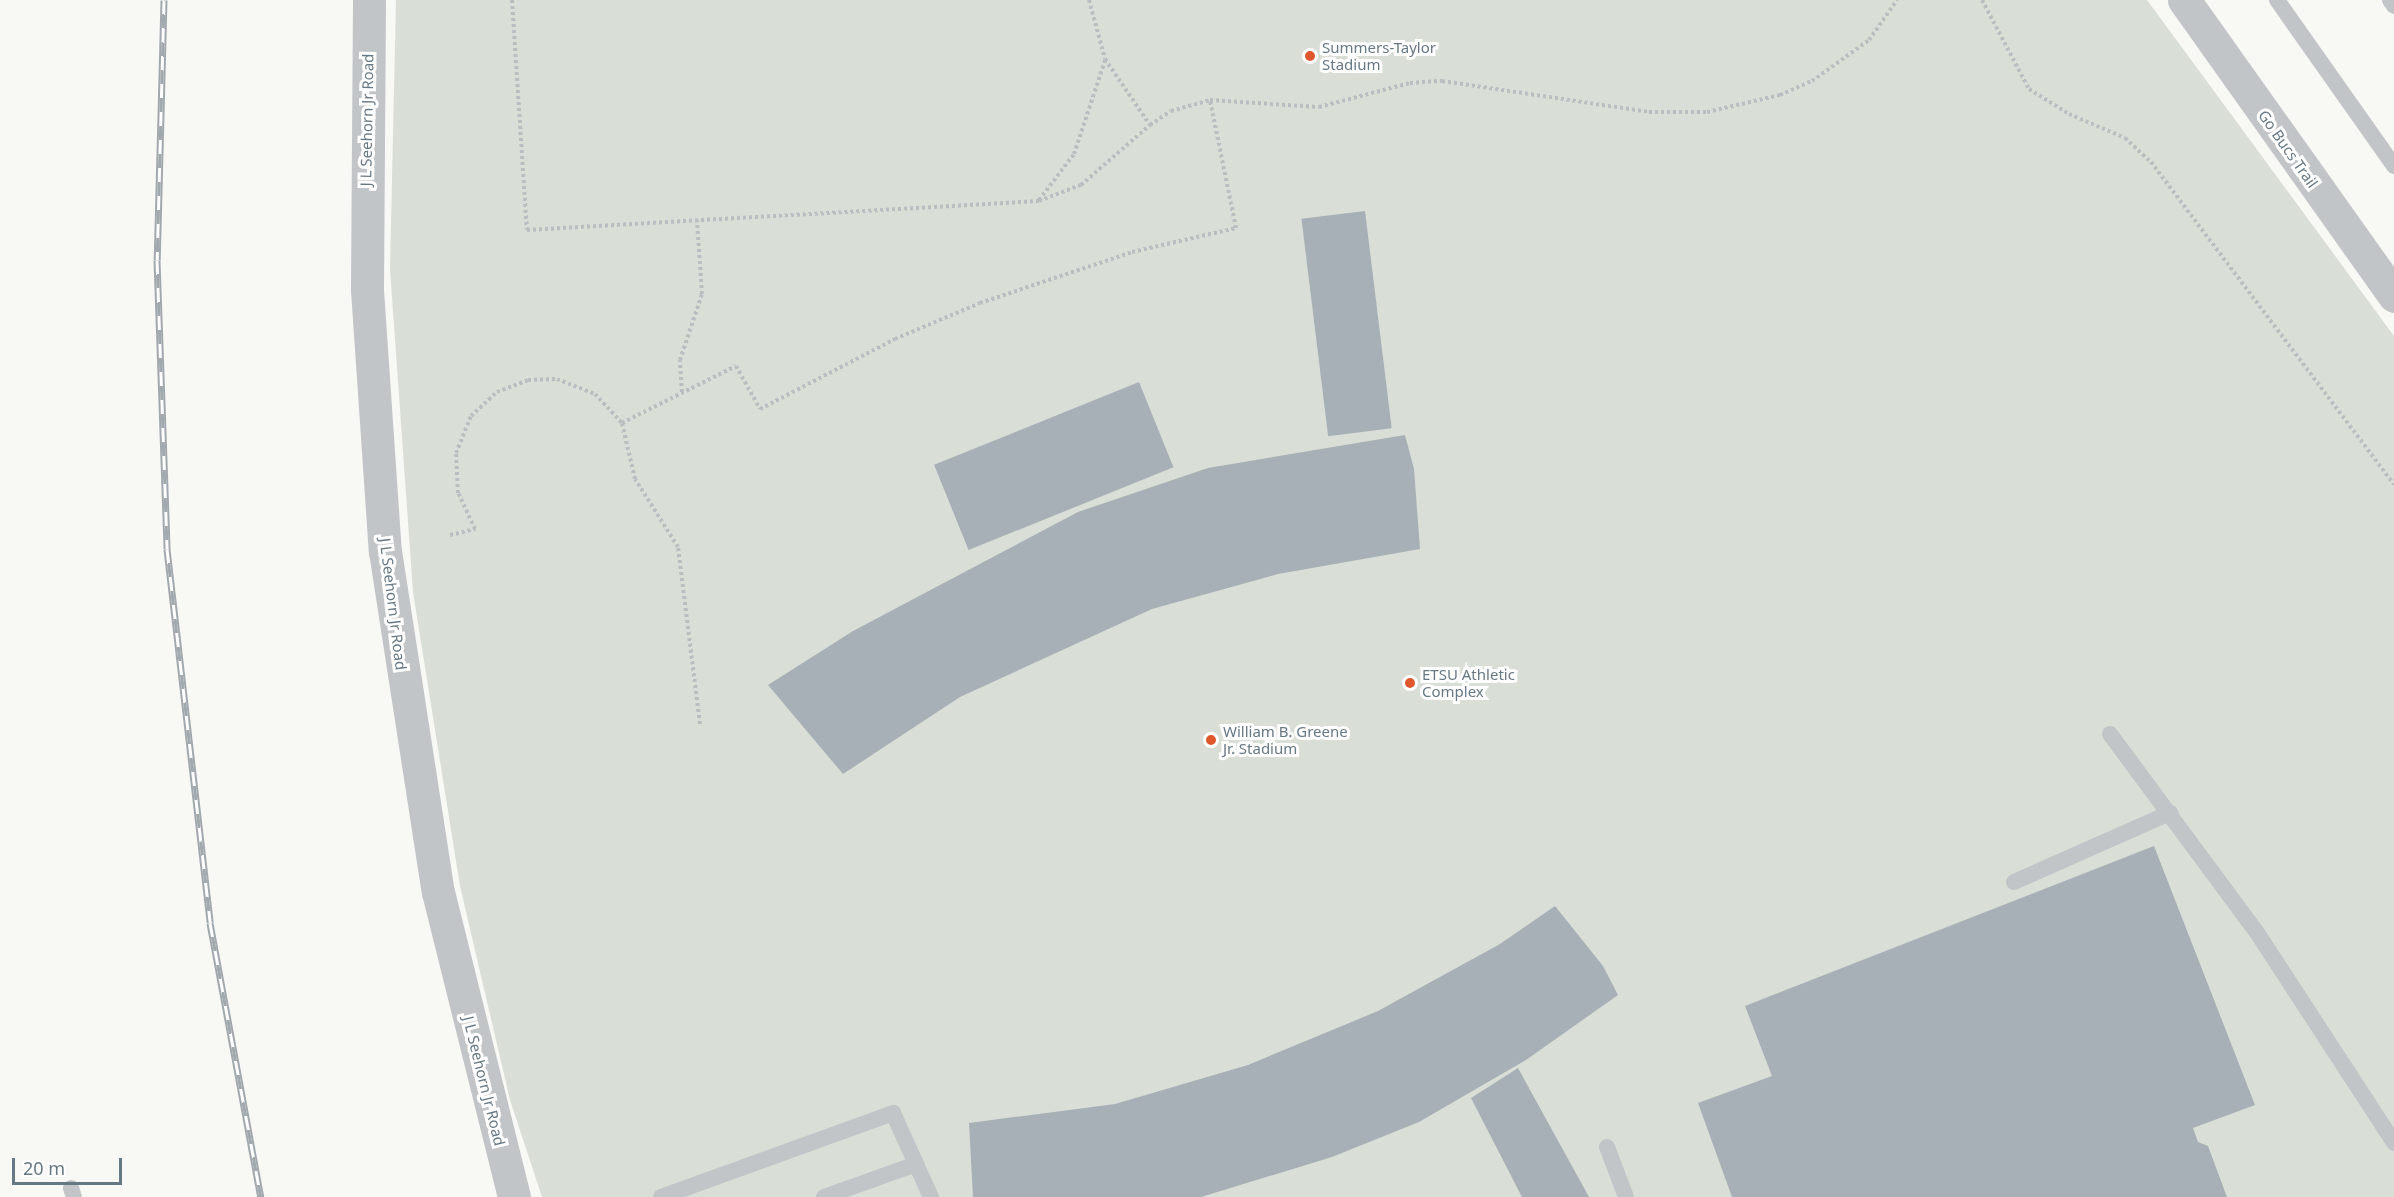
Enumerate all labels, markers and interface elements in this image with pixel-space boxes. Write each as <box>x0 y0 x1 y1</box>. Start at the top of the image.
place label: Summers-Taylor Stadium <box>1322 38 1436 73</box>
marker: Summers-Taylor Stadium <box>1303 49 1317 63</box>
street label: J L Seehorn Jr Road <box>357 53 377 187</box>
street label: Go Bucs Trail <box>2255 107 2321 191</box>
street label: J L Seehorn Jr Road <box>376 537 410 671</box>
place label: ETSU Athletic Complex <box>1422 665 1515 700</box>
marker: ETSU Athletic Complex <box>1403 676 1417 690</box>
place label: William B. Greene Jr. Stadium <box>1223 722 1348 757</box>
marker: William B. Greene Jr. Stadium <box>1204 733 1218 747</box>
street label: J L Seehorn Jr Road <box>459 1014 509 1148</box>
scale bar <box>15 1146 124 1184</box>
text: 20 m <box>23 1156 65 1180</box>

